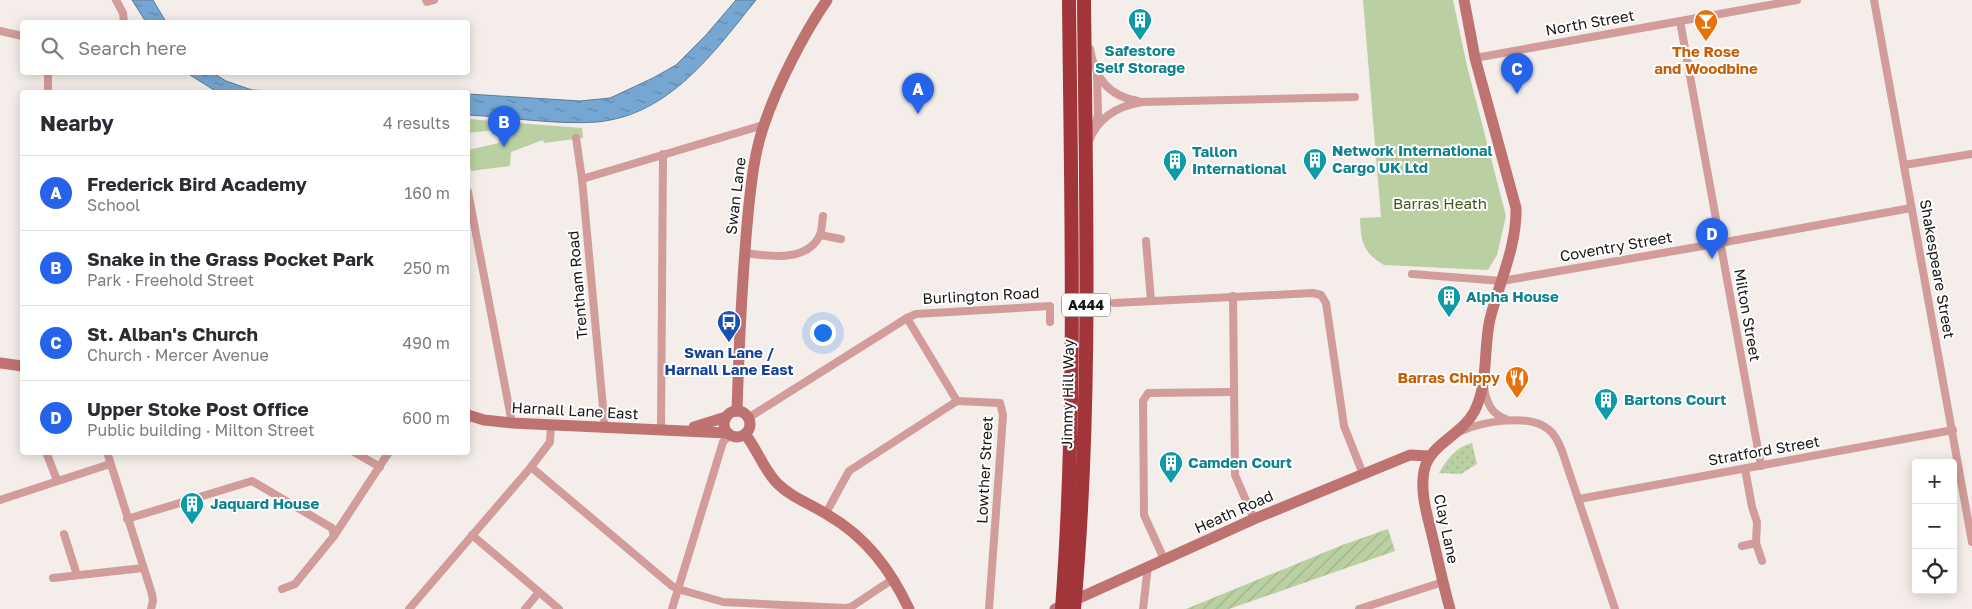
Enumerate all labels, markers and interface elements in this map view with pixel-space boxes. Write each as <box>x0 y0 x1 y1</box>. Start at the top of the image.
street label: North Street <box>1544 5 1636 39</box>
building icon: Safestore Self Storage <box>1127 7 1153 41</box>
bar icon: The Rose and Woodbine <box>1693 8 1719 42</box>
search box <box>20 20 470 75</box>
icon: search <box>38 34 66 62</box>
text: Search here <box>78 36 187 59</box>
place label: Safestore Self Storage <box>1095 41 1185 76</box>
place label: The Rose and Woodbine <box>1654 42 1758 77</box>
pin: C <box>1501 53 1533 94</box>
pin: A <box>902 73 934 114</box>
pin: B <box>488 106 520 147</box>
text: Nearby <box>40 110 114 136</box>
text: 4 results <box>383 113 450 133</box>
place label: Network International Cargo UK Ltd <box>1332 141 1493 176</box>
place label: Tallon International <box>1192 142 1287 177</box>
building icon: Network International Cargo UK Ltd <box>1302 147 1328 181</box>
building icon: Tallon International <box>1162 148 1188 182</box>
street label: Swan Lane <box>721 156 749 236</box>
text: Frederick Bird Academy <box>87 172 307 195</box>
text: A <box>50 183 62 203</box>
text: 160 m <box>404 183 450 203</box>
park label: Barras Heath <box>1393 194 1487 212</box>
text: School <box>87 195 140 215</box>
street label: Shakespeare Street <box>1917 198 1959 340</box>
pin: D <box>1696 218 1728 259</box>
street label: Coventry Street <box>1558 227 1673 265</box>
street label: Trentham Road <box>563 230 591 340</box>
text: Snake in the Grass Pocket Park <box>87 247 374 270</box>
text: B <box>50 258 62 278</box>
text: 250 m <box>403 258 450 278</box>
street label: Milton Street <box>1731 267 1765 363</box>
text: Park · Freehold Street <box>87 270 254 290</box>
street label: Burlington Road <box>922 283 1040 307</box>
building icon: Alpha House <box>1436 284 1462 318</box>
place label: Alpha House <box>1466 287 1559 305</box>
road number: A444 <box>1062 294 1110 316</box>
bus stop icon: Swan Lane / Harnall Lane East <box>716 309 742 343</box>
your location <box>810 320 836 346</box>
text: St. Alban's Church <box>87 322 258 345</box>
text: C <box>50 333 62 353</box>
text: 490 m <box>402 333 450 353</box>
street label: Jimmy Hill Way <box>1057 338 1077 449</box>
place label: Swan Lane / Harnall Lane East <box>665 343 794 378</box>
text: Church · Mercer Avenue <box>87 345 269 365</box>
restaurant icon: Barras Chippy <box>1504 365 1530 399</box>
place label: Barras Chippy <box>1397 368 1500 386</box>
building icon: Bartons Court <box>1593 387 1619 421</box>
place label: Bartons Court <box>1624 390 1726 408</box>
text: Upper Stoke Post Office <box>87 397 309 420</box>
street label: Harnall Lane East <box>511 398 639 422</box>
text: D <box>50 408 62 428</box>
text: 600 m <box>402 408 450 428</box>
street label: Lowther Street <box>972 416 996 524</box>
text: Public building · Milton Street <box>87 420 315 440</box>
street label: Stratford Street <box>1707 431 1821 469</box>
building icon: Camden Court <box>1158 450 1184 484</box>
place label: Camden Court <box>1188 453 1292 471</box>
map controls <box>1912 459 1957 594</box>
button: + <box>1912 459 1957 504</box>
street label: Heath Road <box>1191 486 1276 536</box>
building icon: Jaquard House <box>179 491 205 525</box>
street label: Clay Lane <box>1431 492 1463 565</box>
place label: Jaquard House <box>210 494 319 512</box>
button: − <box>1912 504 1957 549</box>
button: locate <box>1912 549 1957 594</box>

